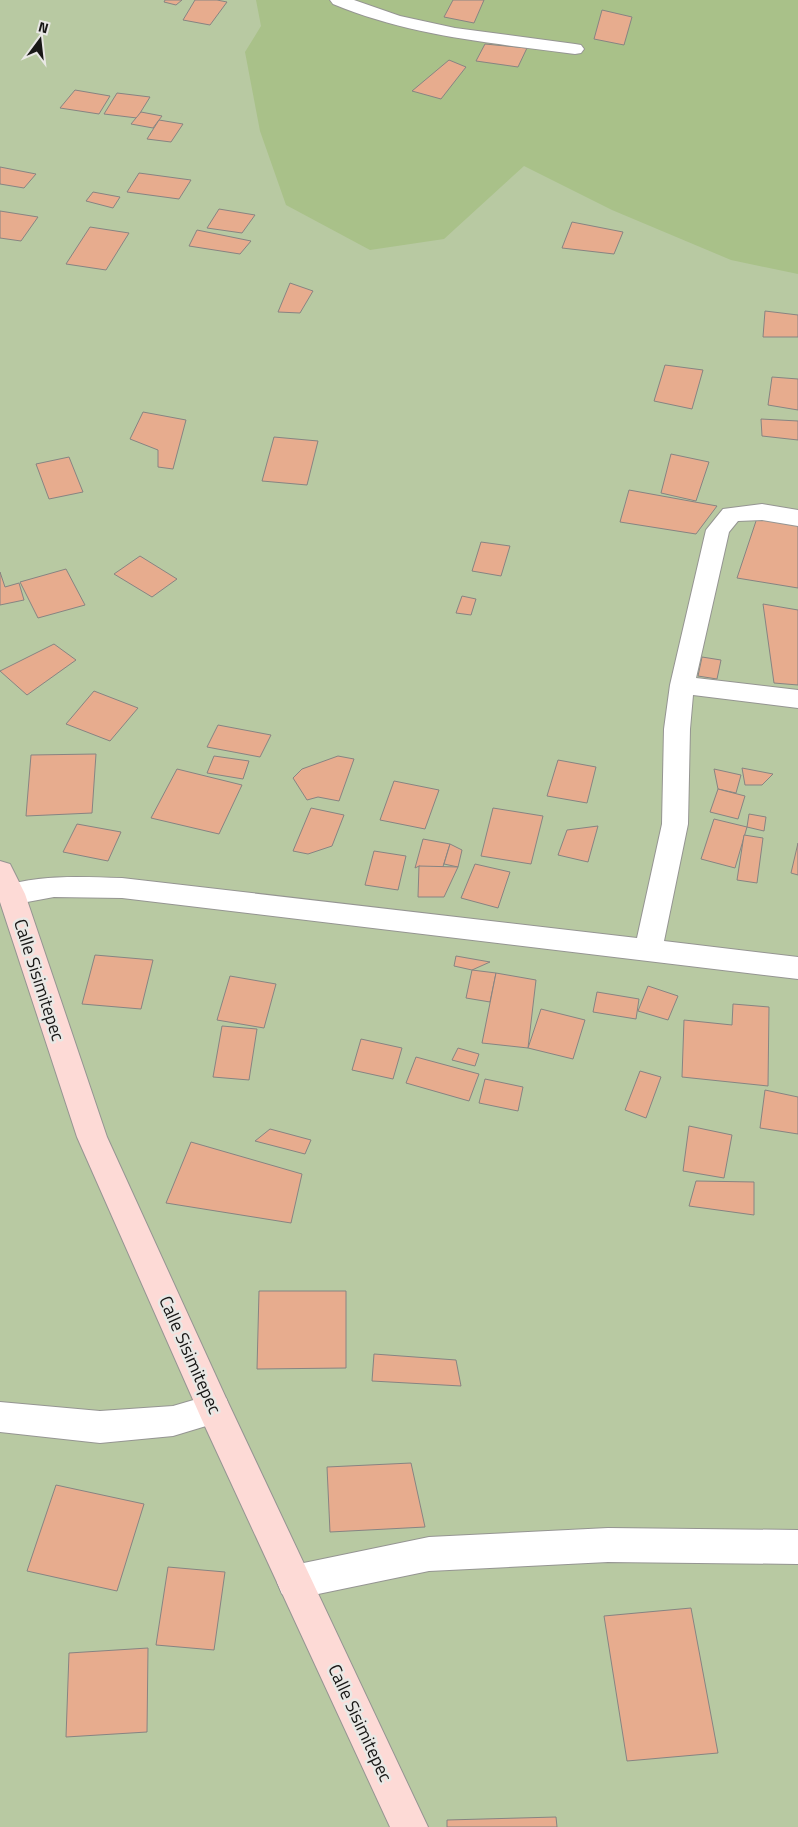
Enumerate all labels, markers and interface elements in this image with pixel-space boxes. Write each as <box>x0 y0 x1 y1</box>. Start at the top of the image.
north arrow <box>15 15 65 65</box>
text: N <box>36 16 51 38</box>
street label: Calle Sisimitepec <box>7 915 72 1045</box>
street label: Calle Sisimitepec <box>152 1291 229 1418</box>
street label: Calle Sisimitepec <box>321 1660 400 1786</box>

